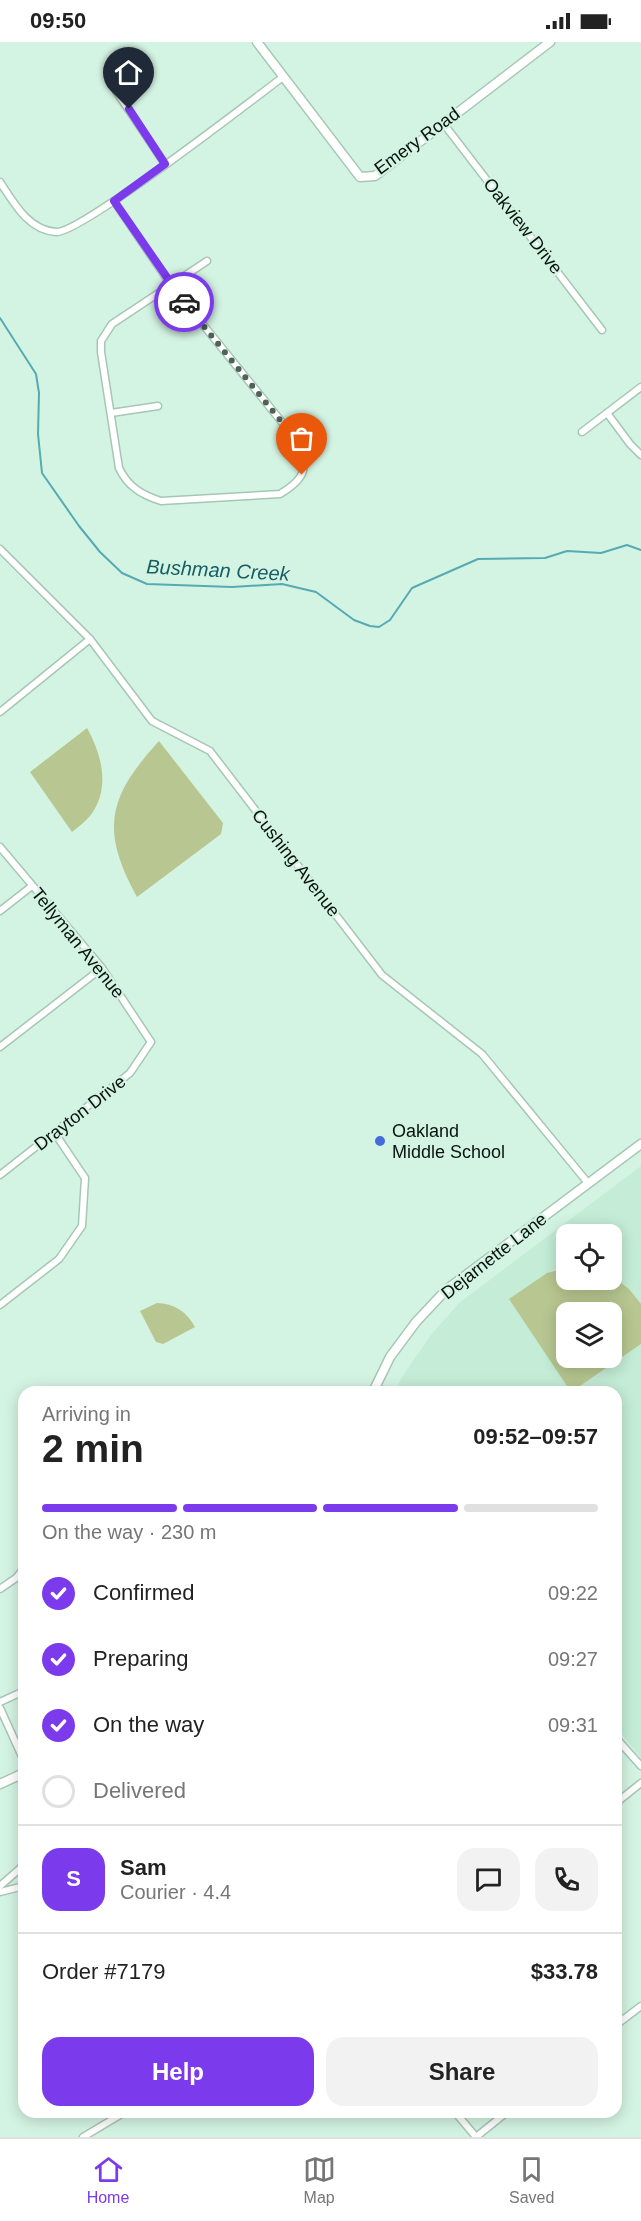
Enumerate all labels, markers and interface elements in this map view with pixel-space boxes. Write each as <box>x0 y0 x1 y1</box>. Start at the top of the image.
text: 09:50 <box>30 8 86 33</box>
pin <box>103 47 154 109</box>
icon: home <box>112 56 145 89</box>
street label: Emery Road <box>371 104 463 178</box>
street label: Oakview Drive <box>479 174 567 278</box>
courier <box>154 272 214 332</box>
icon: car <box>168 286 201 319</box>
pin <box>276 413 327 475</box>
icon: bag <box>285 422 318 455</box>
water label: Bushman Creek <box>146 555 291 585</box>
street label: Cushing Avenue <box>248 805 344 921</box>
street label: Tellyman Avenue <box>28 884 128 1002</box>
street label: Drayton Drive <box>30 1071 130 1155</box>
place label: Oakland Middle School <box>392 1121 505 1162</box>
marker: Oakland Middle School <box>373 1134 387 1148</box>
street label: Dejarnette Lane <box>437 1209 551 1303</box>
map controls <box>556 1224 622 1368</box>
button: locate <box>556 1224 622 1290</box>
button: layers <box>556 1302 622 1368</box>
text: Arriving in <box>42 1403 131 1425</box>
text: 09:52–09:57 <box>473 1424 598 1449</box>
text: 2 min <box>42 1427 144 1470</box>
text: On the way · 230 m <box>42 1521 217 1543</box>
icon: check <box>42 1577 75 1610</box>
text: Confirmed <box>93 1580 194 1605</box>
text: 09:22 <box>548 1582 598 1604</box>
icon: check <box>42 1643 75 1676</box>
text: Preparing <box>93 1646 188 1671</box>
text: 09:27 <box>548 1648 598 1670</box>
icon: check <box>42 1709 75 1742</box>
text: On the way <box>93 1712 204 1737</box>
text: 09:31 <box>548 1714 598 1736</box>
text: Delivered <box>93 1778 186 1803</box>
button: chat <box>457 1848 520 1911</box>
button: phone <box>535 1848 598 1911</box>
text: Sam <box>120 1855 166 1880</box>
text: S <box>66 1866 81 1891</box>
text: Courier · 4.4 <box>120 1881 231 1903</box>
text: Order #7179 <box>42 1959 166 1984</box>
text: $33.78 <box>531 1959 598 1984</box>
button: Help <box>42 2037 314 2106</box>
button: Share <box>326 2037 598 2106</box>
tab: Home <box>87 2153 129 2207</box>
tab: Map <box>303 2153 336 2207</box>
tab: Saved <box>509 2153 554 2207</box>

